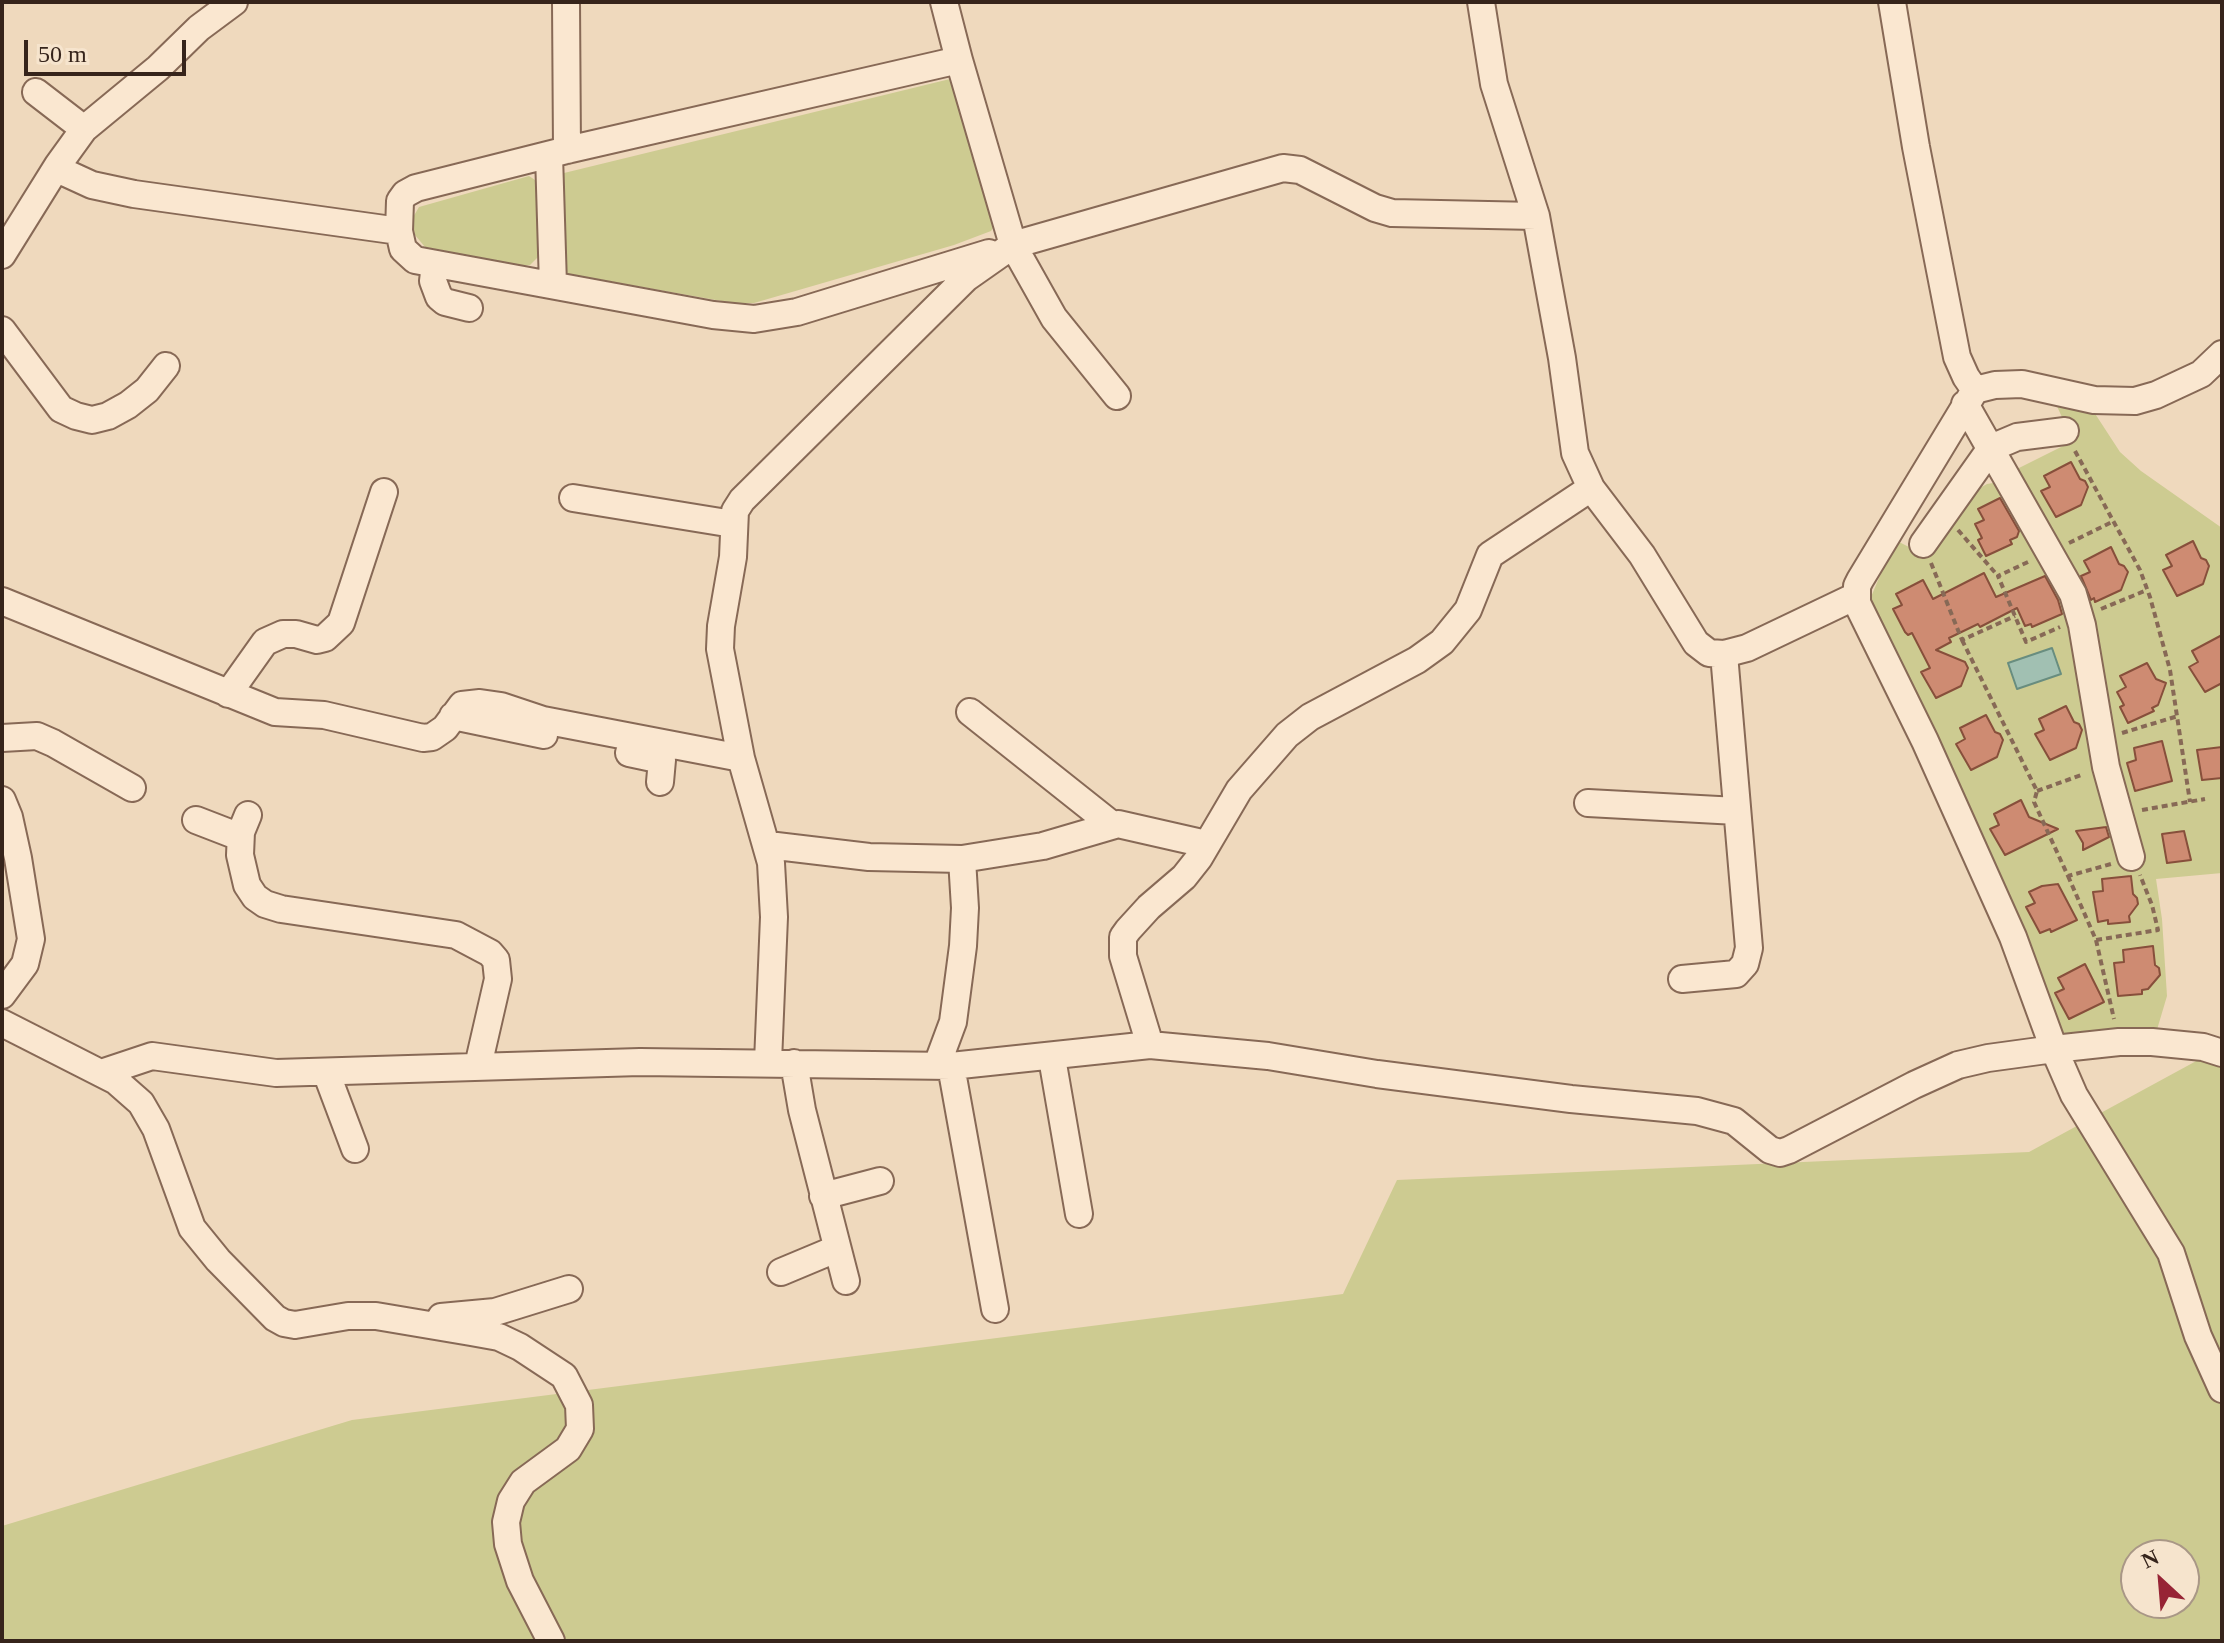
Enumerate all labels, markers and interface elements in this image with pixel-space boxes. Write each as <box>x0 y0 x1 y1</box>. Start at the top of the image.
scale bar <box>28 24 190 74</box>
text: 50 m <box>38 41 87 67</box>
north arrow <box>2120 1539 2200 1619</box>
text: N <box>2138 1544 2163 1573</box>

